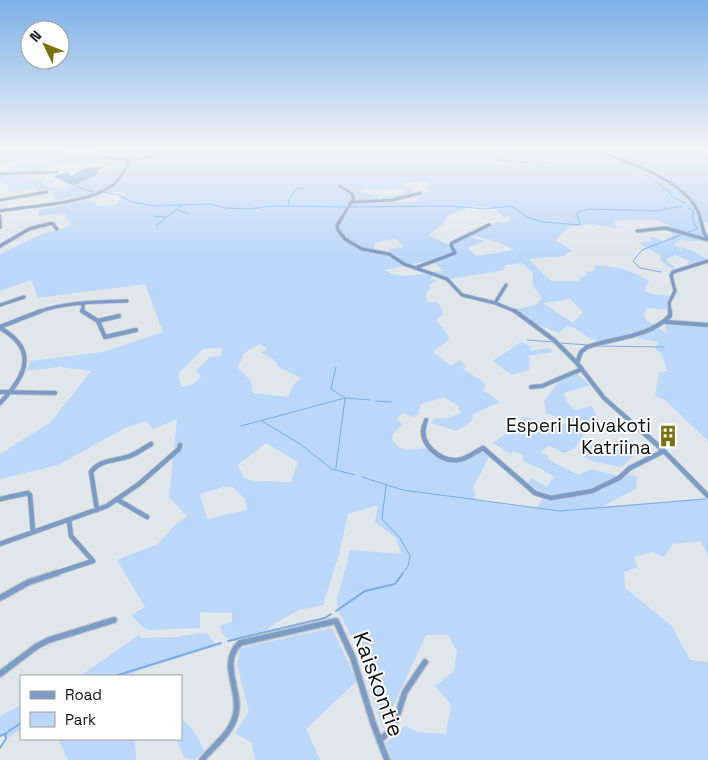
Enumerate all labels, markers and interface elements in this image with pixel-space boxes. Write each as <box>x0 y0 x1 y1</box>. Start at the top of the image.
north arrow <box>20 20 70 70</box>
text: N <box>26 27 45 46</box>
place label: Esperi Hoivakoti Katriina <box>506 413 651 460</box>
building icon: Esperi Hoivakoti Katriina <box>655 423 681 449</box>
street label: Kaiskontie <box>347 628 411 740</box>
legend <box>20 675 182 740</box>
text: Road <box>65 685 102 704</box>
text: Park <box>65 710 96 729</box>

